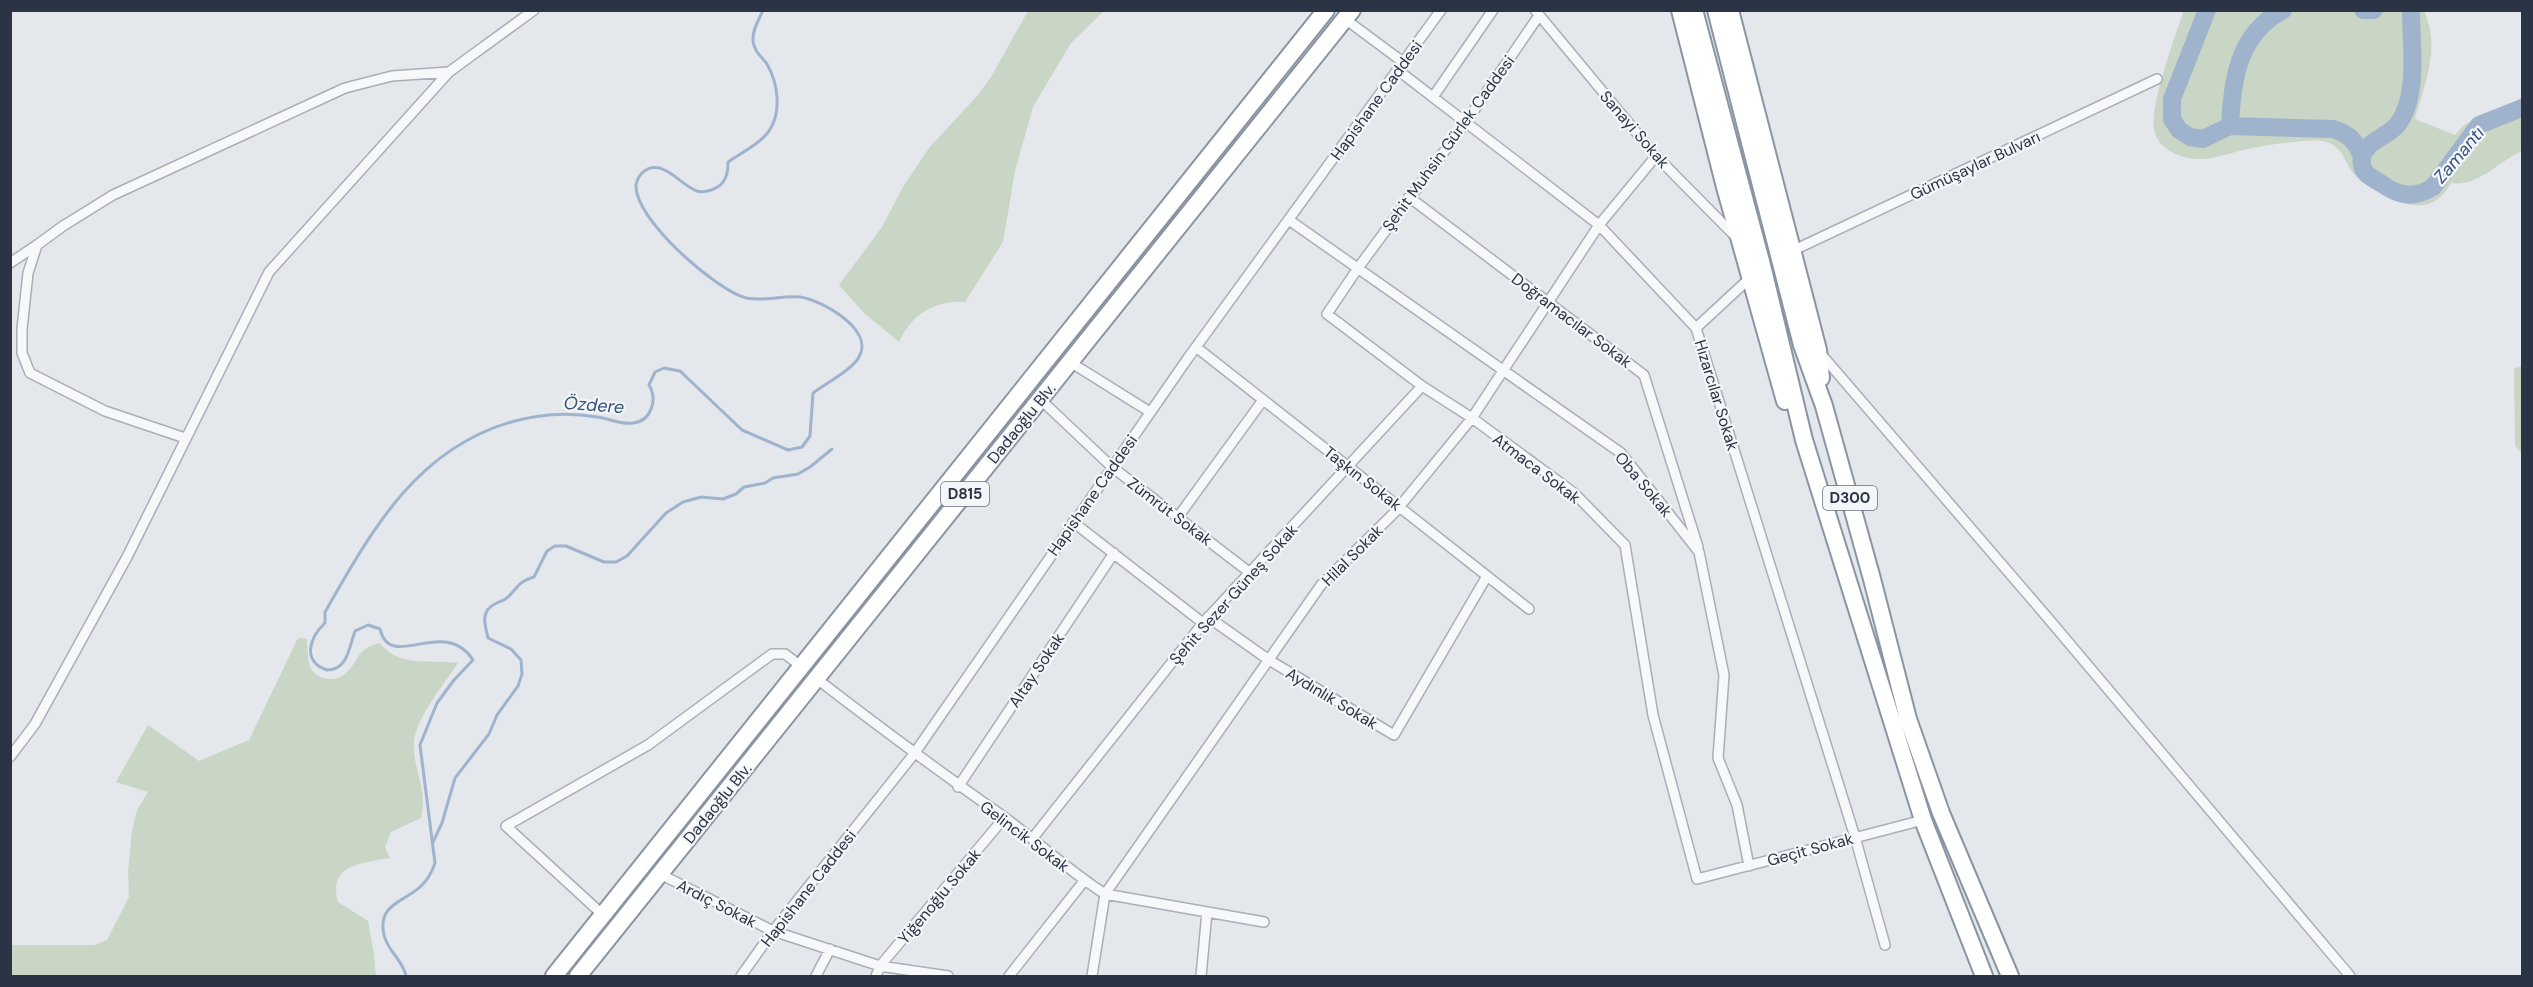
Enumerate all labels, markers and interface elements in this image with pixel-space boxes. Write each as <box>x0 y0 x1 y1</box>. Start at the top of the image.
street label: Hapishane Caddesi <box>1326 36 1427 164</box>
street label: Şehit Muhsin Gürlek Caddesi <box>1377 51 1519 235</box>
street label: Sanayi Sokak <box>1595 86 1674 173</box>
water label: Zamantı <box>2428 122 2490 188</box>
street label: Gümüşaylar Bulvarı <box>1907 126 2044 205</box>
street label: Doğramacılar Sokak <box>1507 268 1636 373</box>
street label: Hızarcılar Sokak <box>1690 337 1743 453</box>
street label: Dadaoğlu Blv. <box>982 379 1060 468</box>
water label: Özdere <box>563 391 625 419</box>
street label: Atmaca Sokak <box>1489 428 1585 508</box>
street label: Hapishane Caddesi <box>1043 431 1142 560</box>
street label: Taşkın Sokak <box>1320 441 1406 515</box>
street label: Oba Sokak <box>1610 447 1677 521</box>
street label: Zümrüt Sokak <box>1123 473 1216 550</box>
road number: D815 <box>941 482 989 506</box>
road number: D300 <box>1823 486 1877 510</box>
street label: Şehit Sezer Güneş Sokak <box>1165 520 1302 669</box>
street label: Hilal Sokak <box>1317 520 1387 590</box>
street label: Altay Sokak <box>1004 629 1069 712</box>
street label: Aydınlık Sokak <box>1282 663 1382 734</box>
street label: Dadaoğlu Blv. <box>678 759 756 848</box>
street label: Gelincik Sokak <box>976 796 1074 877</box>
street label: Hapishane Caddesi <box>756 825 861 951</box>
street label: Geçit Sokak <box>1765 828 1855 871</box>
street label: Yiğenoğlu Sokak <box>893 844 986 949</box>
street label: Ardıç Sokak <box>673 874 760 933</box>

